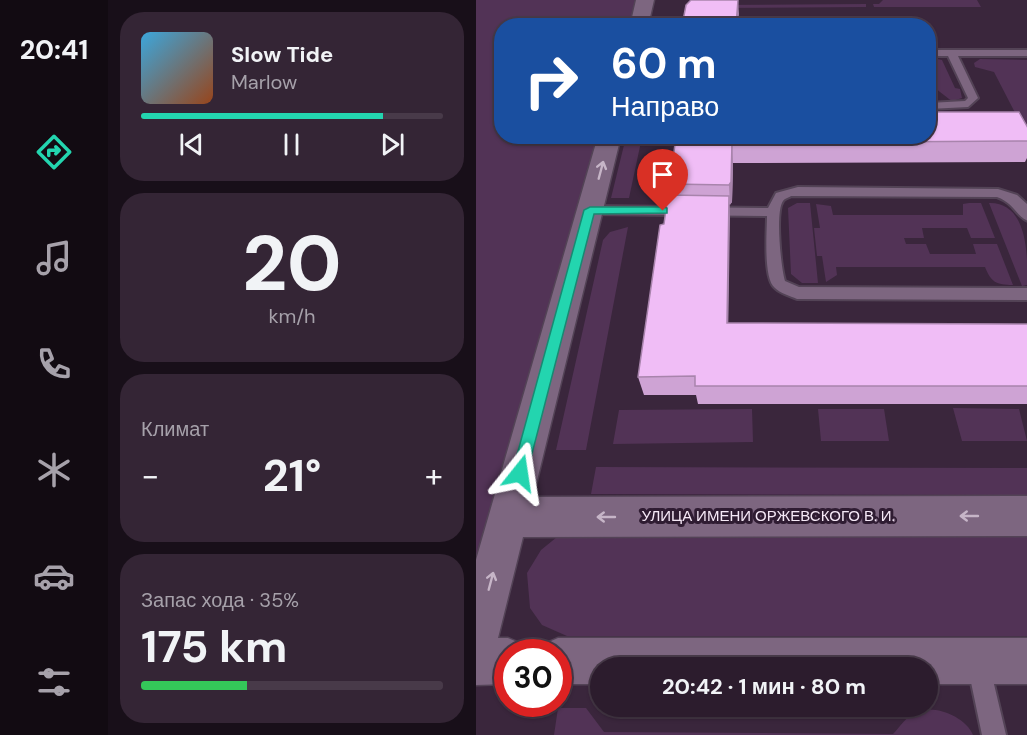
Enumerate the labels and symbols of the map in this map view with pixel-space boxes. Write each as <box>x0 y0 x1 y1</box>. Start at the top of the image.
pin <box>637 149 688 211</box>
one-way arrow <box>595 160 607 179</box>
position arrow <box>488 441 552 505</box>
street label: УЛИЦА ИМЕНИ ОРЖЕВСКОГО В. И. <box>641 506 895 526</box>
one-way arrow <box>960 510 980 522</box>
one-way arrow <box>597 511 617 523</box>
one-way arrow <box>486 572 497 591</box>
speed limit sign: 30 <box>494 639 572 717</box>

